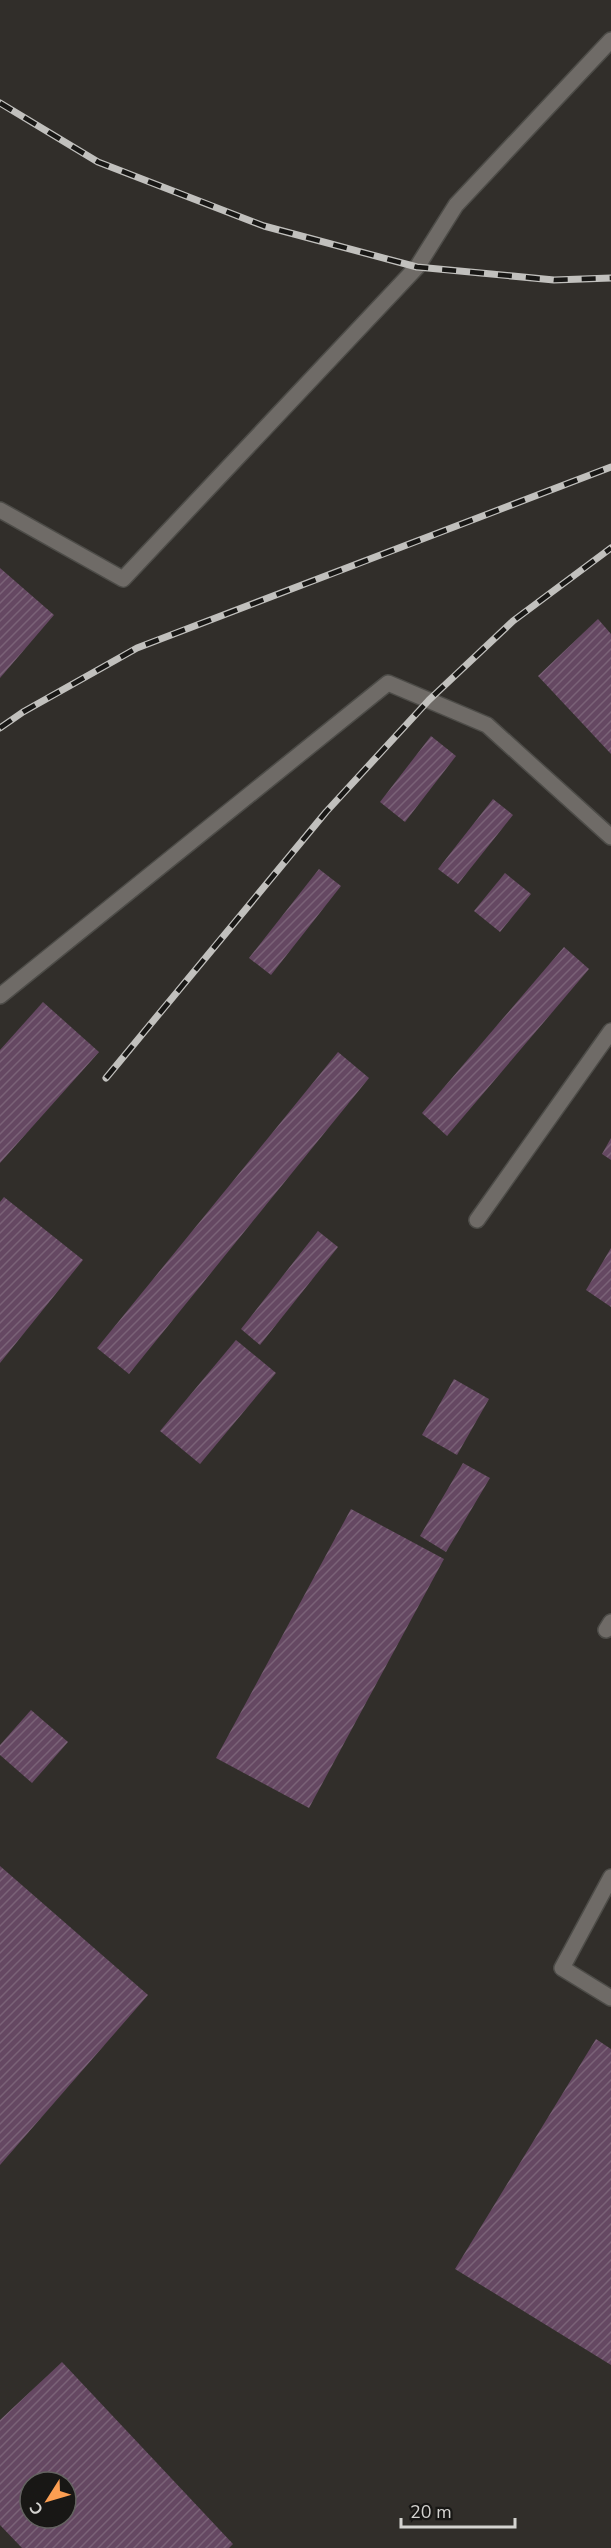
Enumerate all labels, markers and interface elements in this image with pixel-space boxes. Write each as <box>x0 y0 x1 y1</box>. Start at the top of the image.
north arrow <box>18 2470 78 2530</box>
scale bar <box>401 2491 515 2529</box>
text: С <box>25 2497 49 2519</box>
text: 20 m <box>410 2500 452 2524</box>

